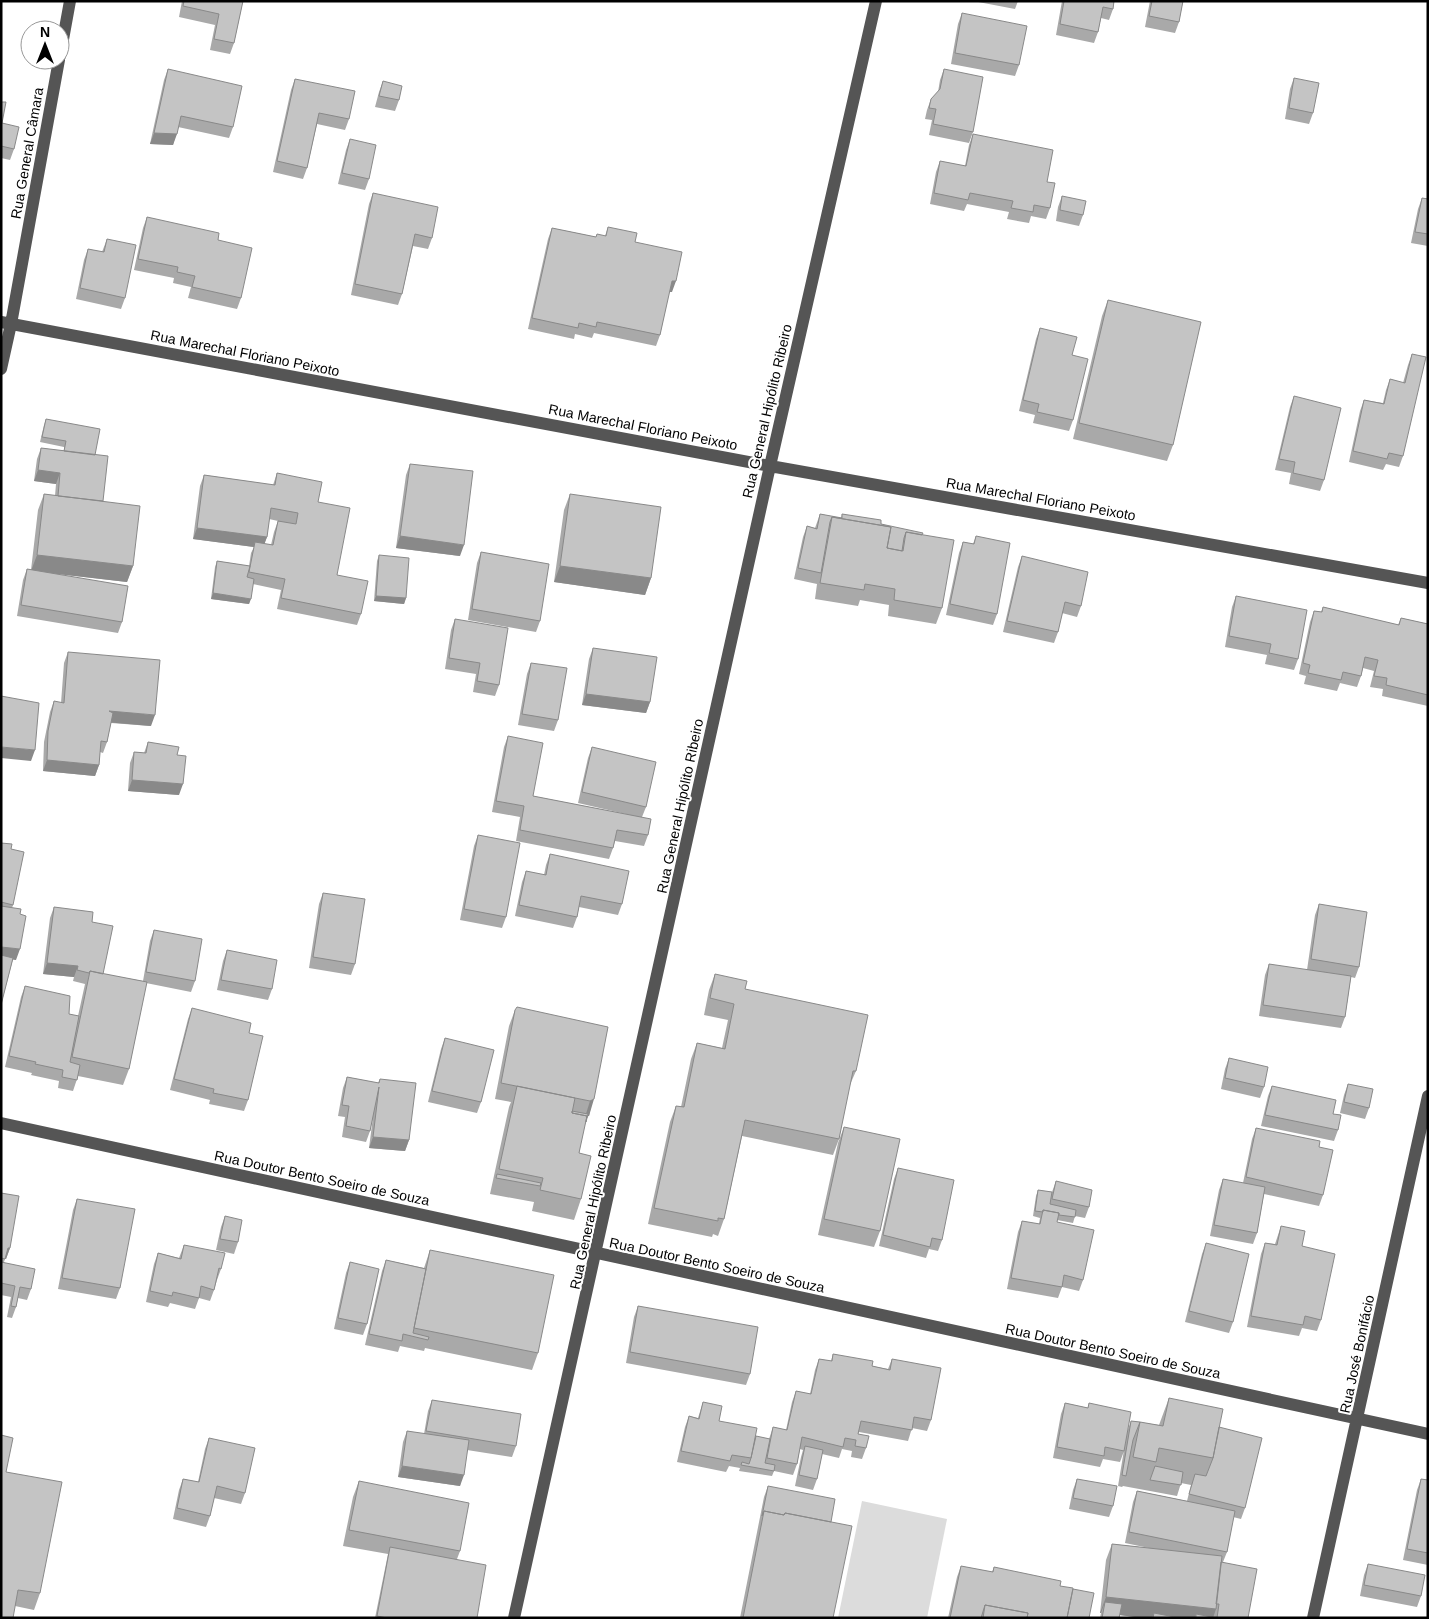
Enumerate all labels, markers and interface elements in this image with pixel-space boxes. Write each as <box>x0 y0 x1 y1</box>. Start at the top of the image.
north arrow <box>20 20 70 70</box>
text: N <box>40 24 50 40</box>
street label: Rua General Câmara <box>8 86 46 220</box>
street label: Rua General Hipólito Ribeiro <box>739 322 795 500</box>
street label: Rua Marechal Floriano Peixoto <box>149 327 341 379</box>
street label: Rua Marechal Floriano Peixoto <box>547 401 739 453</box>
street label: Rua Marechal Floriano Peixoto <box>945 474 1137 524</box>
street label: Rua General Hipólito Ribeiro <box>654 717 706 895</box>
street label: Rua General Hipólito Ribeiro <box>567 1113 619 1291</box>
street label: Rua Doutor Bento Soeiro de Souza <box>213 1147 431 1209</box>
street label: Rua Doutor Bento Soeiro de Souza <box>608 1234 826 1296</box>
street label: Rua José Bonifácio <box>1337 1293 1377 1415</box>
street label: Rua Doutor Bento Soeiro de Souza <box>1004 1320 1222 1382</box>

